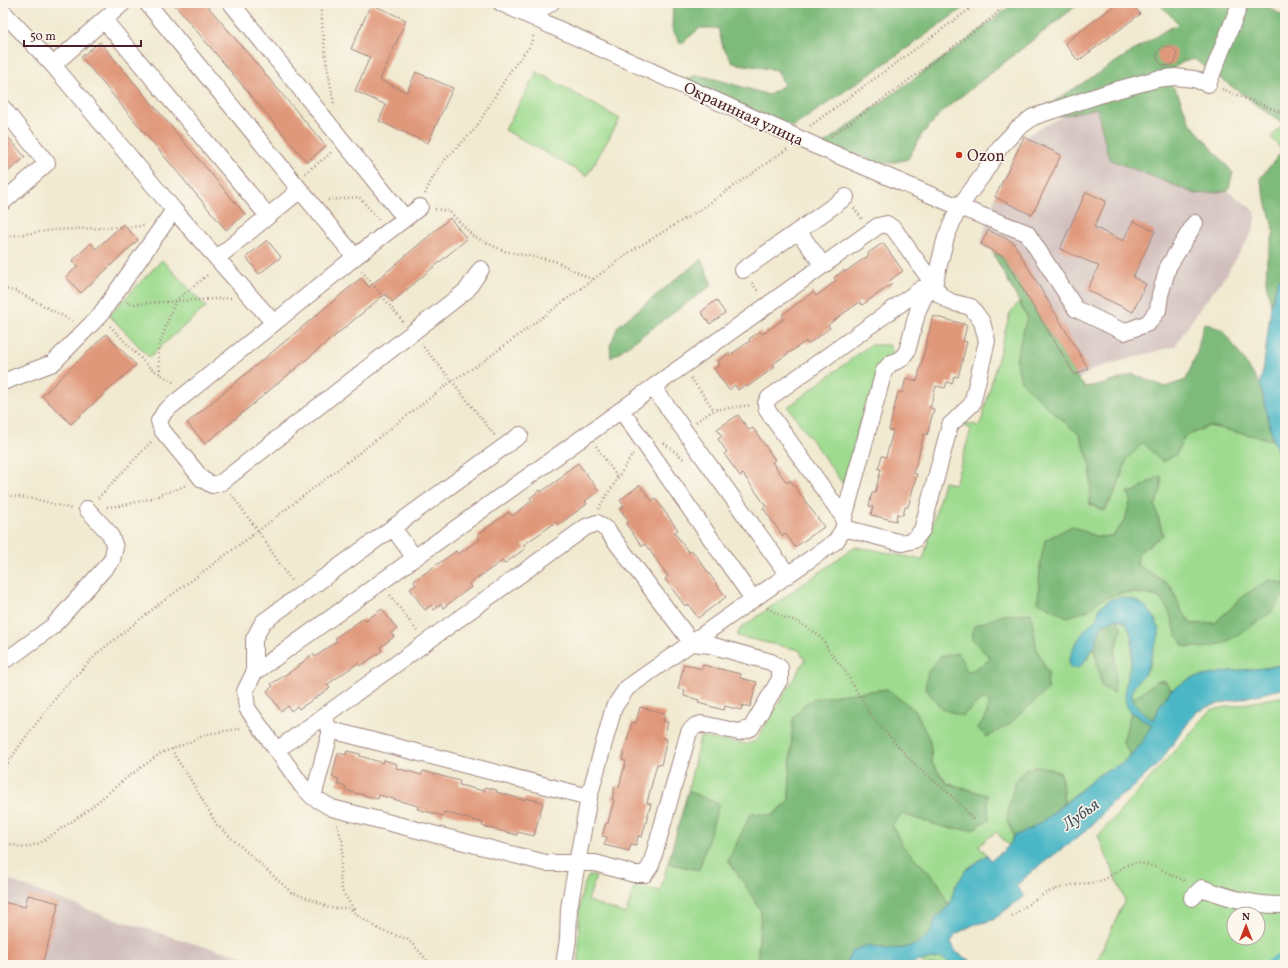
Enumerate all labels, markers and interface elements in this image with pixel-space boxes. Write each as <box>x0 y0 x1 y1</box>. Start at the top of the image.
scale bar <box>24 22 141 48</box>
text: 50 m <box>30 29 56 45</box>
street label: Окраинная улица <box>680 77 807 152</box>
place label: Ozon <box>967 146 1005 168</box>
marker: Ozon <box>954 150 964 160</box>
water label: Лубья <box>1057 794 1104 837</box>
north arrow <box>1226 906 1266 946</box>
text: N <box>1242 910 1250 925</box>

